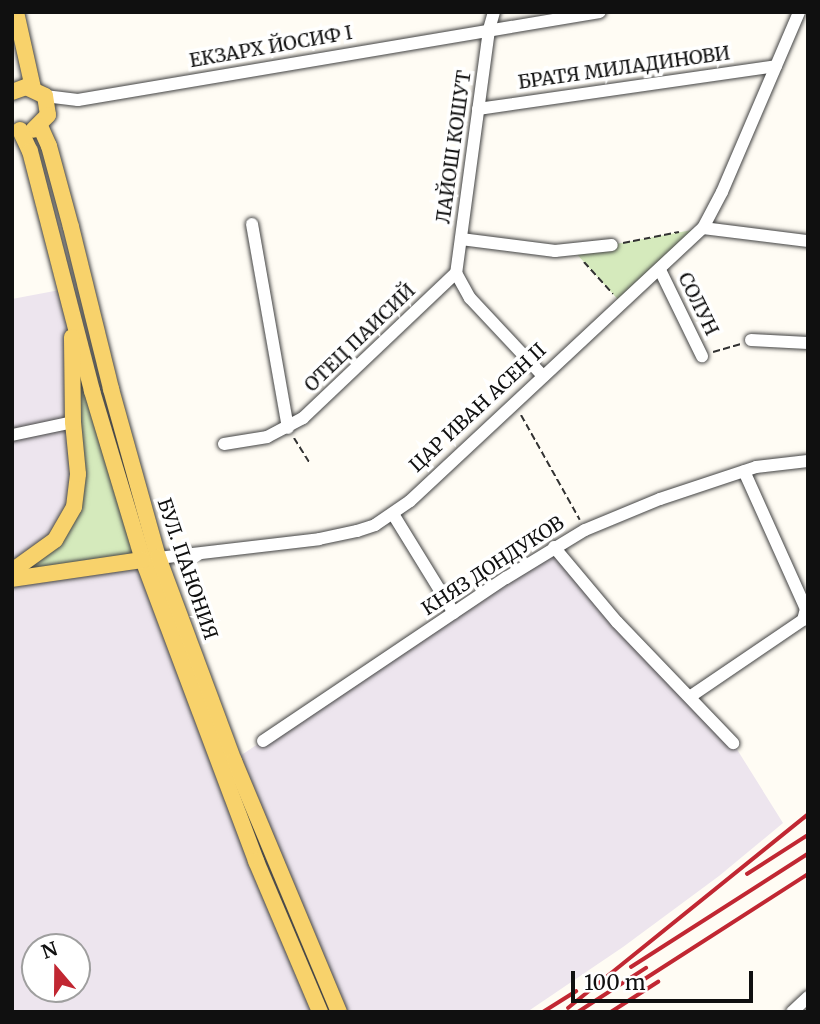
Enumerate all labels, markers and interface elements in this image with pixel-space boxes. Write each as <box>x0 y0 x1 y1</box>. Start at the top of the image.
street label: ЕКЗАРХ ЙОСИФ I <box>188 21 354 73</box>
street label: БРАТЯ МИЛАДИНОВИ <box>516 42 732 94</box>
street label: ЛАЙОШ КОШУТ <box>432 69 476 225</box>
street label: СОЛУН <box>673 269 723 339</box>
street label: ОТЕЦ ПАИСИЙ <box>300 279 420 397</box>
street label: ЦАР ИВАН АСЕН II <box>405 339 551 477</box>
street label: БУЛ. ПАНОНИЯ <box>152 495 222 643</box>
street label: КНЯЗ ДОНДУКОВ <box>418 512 568 620</box>
north arrow <box>21 933 91 1003</box>
text: N <box>38 936 61 964</box>
scale bar <box>575 958 757 1002</box>
text: 100 m <box>584 969 646 996</box>

